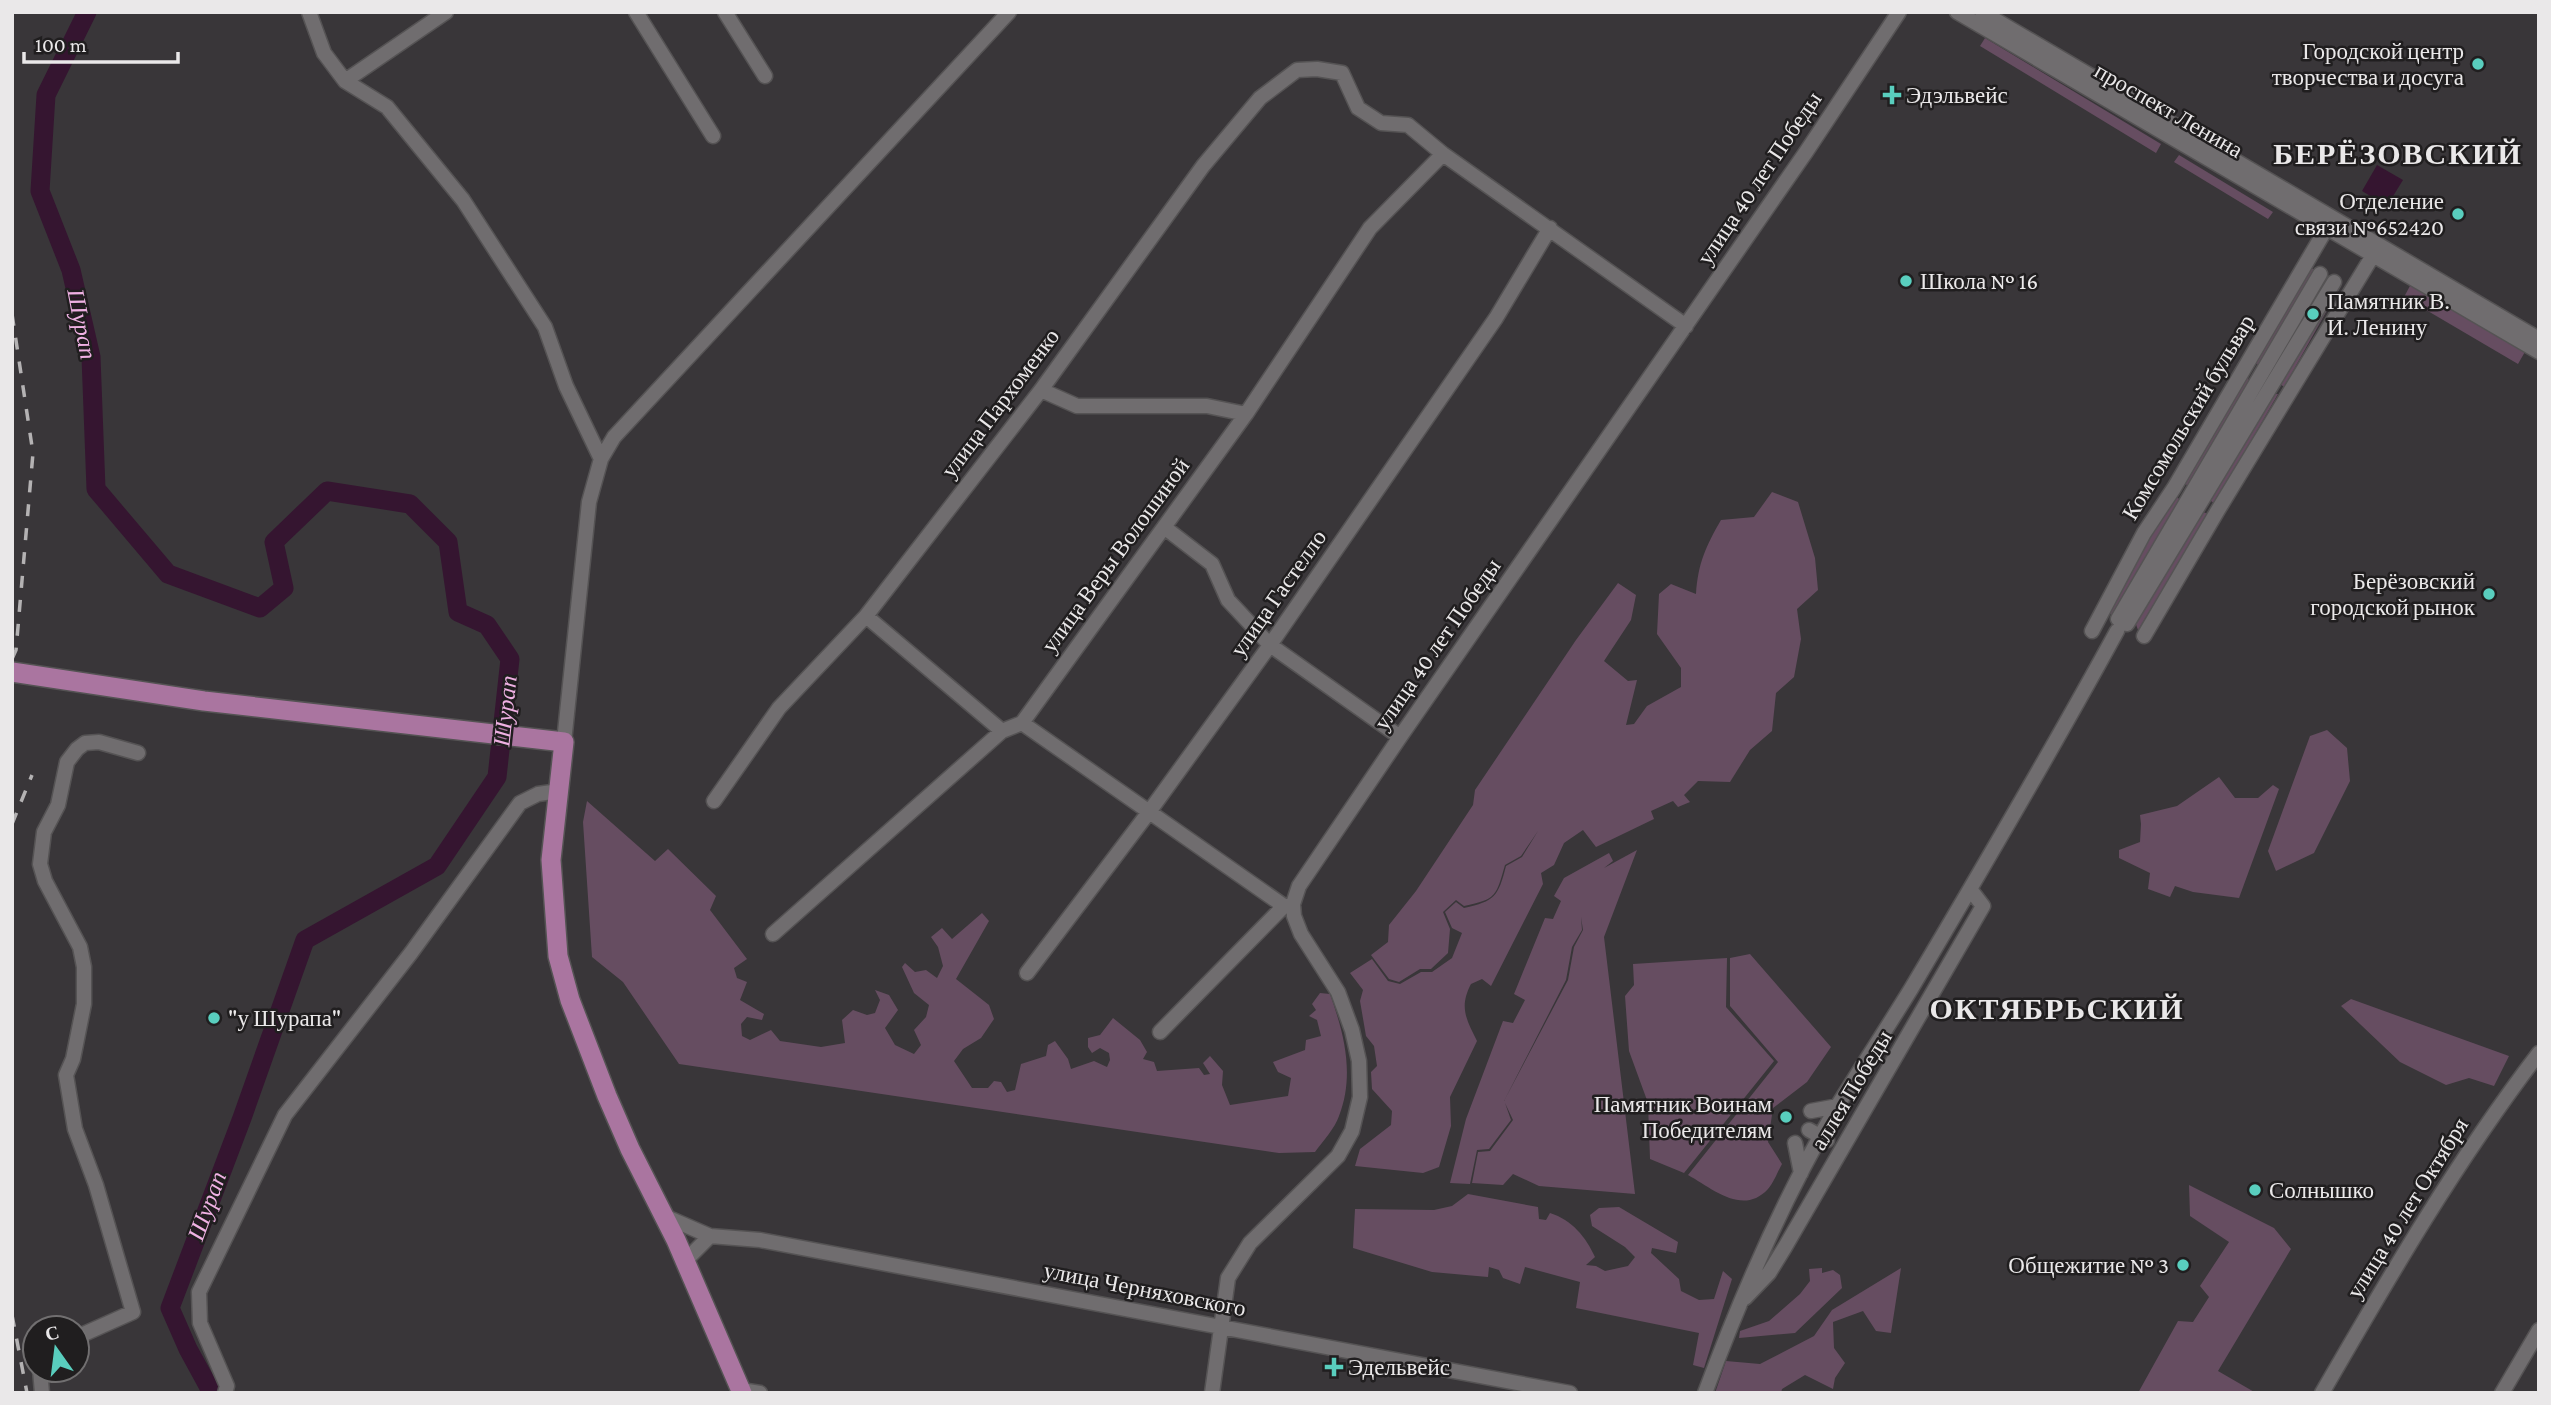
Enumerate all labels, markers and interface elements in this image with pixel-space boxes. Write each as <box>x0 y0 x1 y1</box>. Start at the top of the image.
scale bar <box>24 21 178 65</box>
text: 100 m <box>35 33 87 57</box>
place label: Городской центр творчества и досуга <box>2272 38 2464 90</box>
marker: Городской центр творчества и досуга <box>2470 56 2486 72</box>
street label: проспект Ленина <box>2090 57 2248 163</box>
place label: Эдэльвейс <box>1906 82 2008 108</box>
street label: улица 40 лет Победы <box>1692 87 1826 269</box>
marker: Эдэльвейс <box>1884 87 1900 103</box>
district label: БЕРЁЗОВСКИЙ <box>2273 137 2523 170</box>
place label: Отделение связи №652420 <box>2295 188 2444 240</box>
marker: Отделение связи №652420 <box>2450 206 2466 222</box>
place label: Школа № 16 <box>1920 268 2038 294</box>
marker: Школа № 16 <box>1898 273 1914 289</box>
water label: Шурап <box>62 285 103 362</box>
place label: Памятник В. И. Ленину <box>2327 288 2450 340</box>
marker: Памятник В. И. Ленину <box>2305 306 2321 322</box>
street label: Комсомольский бульвар <box>2116 310 2260 524</box>
street label: улица Пархоменко <box>936 323 1064 483</box>
street label: улица Веры Волошиной <box>1036 453 1194 657</box>
street label: улица Гастелло <box>1225 525 1331 661</box>
street label: улица 40 лет Победы <box>1368 553 1506 735</box>
place label: Берёзовский городской рынок <box>2310 568 2476 620</box>
marker: Берёзовский городской рынок <box>2481 586 2497 602</box>
water label: Шурап <box>487 674 522 749</box>
district label: ОКТЯБРЬСКИЙ <box>1930 992 2184 1025</box>
place label: "у Шурапа" <box>228 1005 341 1031</box>
marker: "у Шурапа" <box>206 1010 222 1026</box>
street label: аллея Победы <box>1805 1025 1897 1155</box>
place label: Памятник Воинам Победителям <box>1594 1091 1772 1143</box>
marker: Памятник Воинам Победителям <box>1778 1109 1794 1125</box>
street label: улица 40 лет Октября <box>2341 1113 2473 1303</box>
water label: Шурап <box>181 1168 231 1245</box>
place label: Солнышко <box>2269 1177 2374 1203</box>
marker: Солнышко <box>2247 1182 2263 1198</box>
place label: Общежитие № 3 <box>2008 1252 2169 1278</box>
street label: улица Черняховского <box>1042 1257 1248 1321</box>
marker: Общежитие № 3 <box>2175 1257 2191 1273</box>
north arrow <box>21 1314 91 1384</box>
text: С <box>43 1321 61 1345</box>
place label: Эдельвейс <box>1348 1354 1450 1380</box>
marker: Эдельвейс <box>1326 1359 1342 1375</box>

